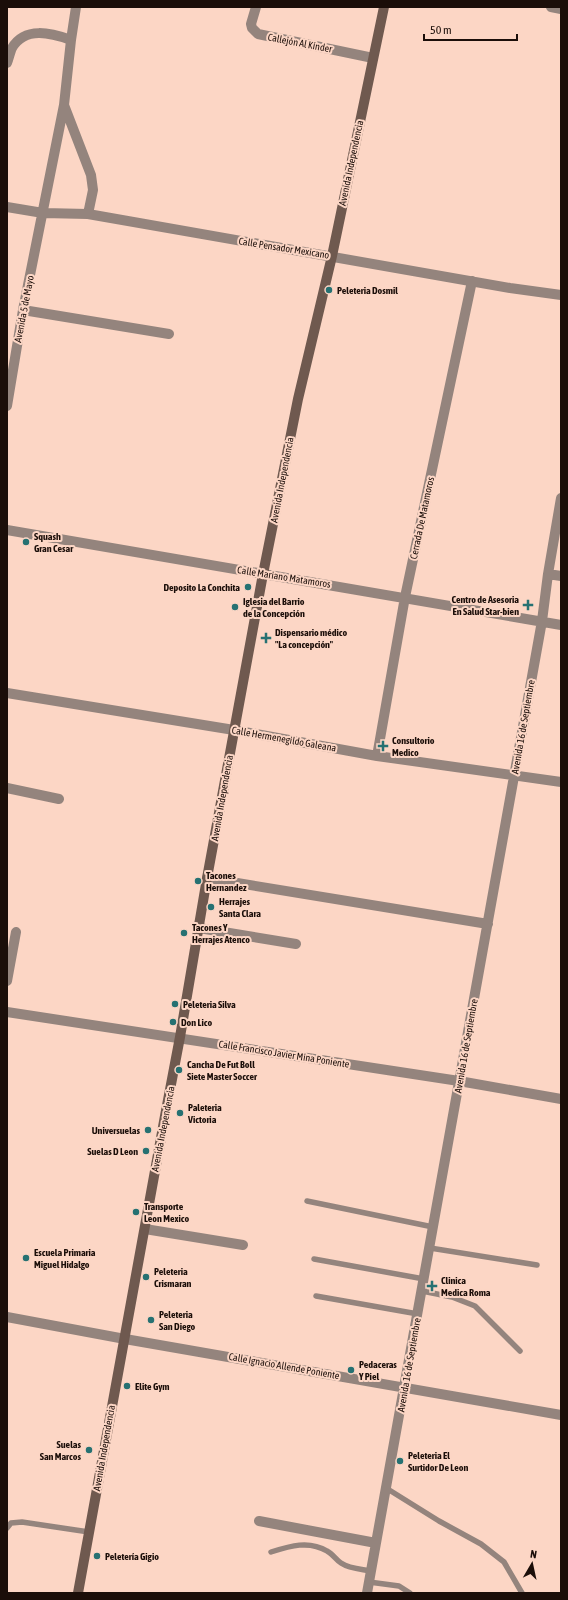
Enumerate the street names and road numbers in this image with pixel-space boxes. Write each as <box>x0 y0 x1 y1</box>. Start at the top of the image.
street label: Callejón Al Kínder <box>267 31 334 55</box>
street label: Avenida Independencia <box>337 119 365 207</box>
street label: Calle Pensador Mexicano <box>238 235 330 261</box>
street label: Avenida 5 de Mayo <box>12 274 36 344</box>
street label: Avenida Independencia <box>268 436 296 524</box>
street label: Cerrada De Matamoros <box>408 476 436 560</box>
street label: Calle Mariano Matamoros <box>237 564 332 590</box>
street label: Avenida 16 de Septiembre <box>509 679 537 775</box>
street label: Calle Hermenegildo Galeana <box>231 724 337 754</box>
street label: Avenida Independencia <box>209 754 235 842</box>
street label: Avenida 16 de Septiembre <box>452 998 480 1094</box>
street label: Calle Francisco Javier Mina Poniente <box>218 1038 351 1070</box>
street label: Avenida Independencia <box>149 1085 177 1173</box>
street label: Avenida 16 de Septiembre <box>395 1317 423 1413</box>
street label: Calle Ignacio Allende Poniente <box>228 1351 341 1381</box>
street label: Avenida Independencia <box>91 1404 117 1492</box>

